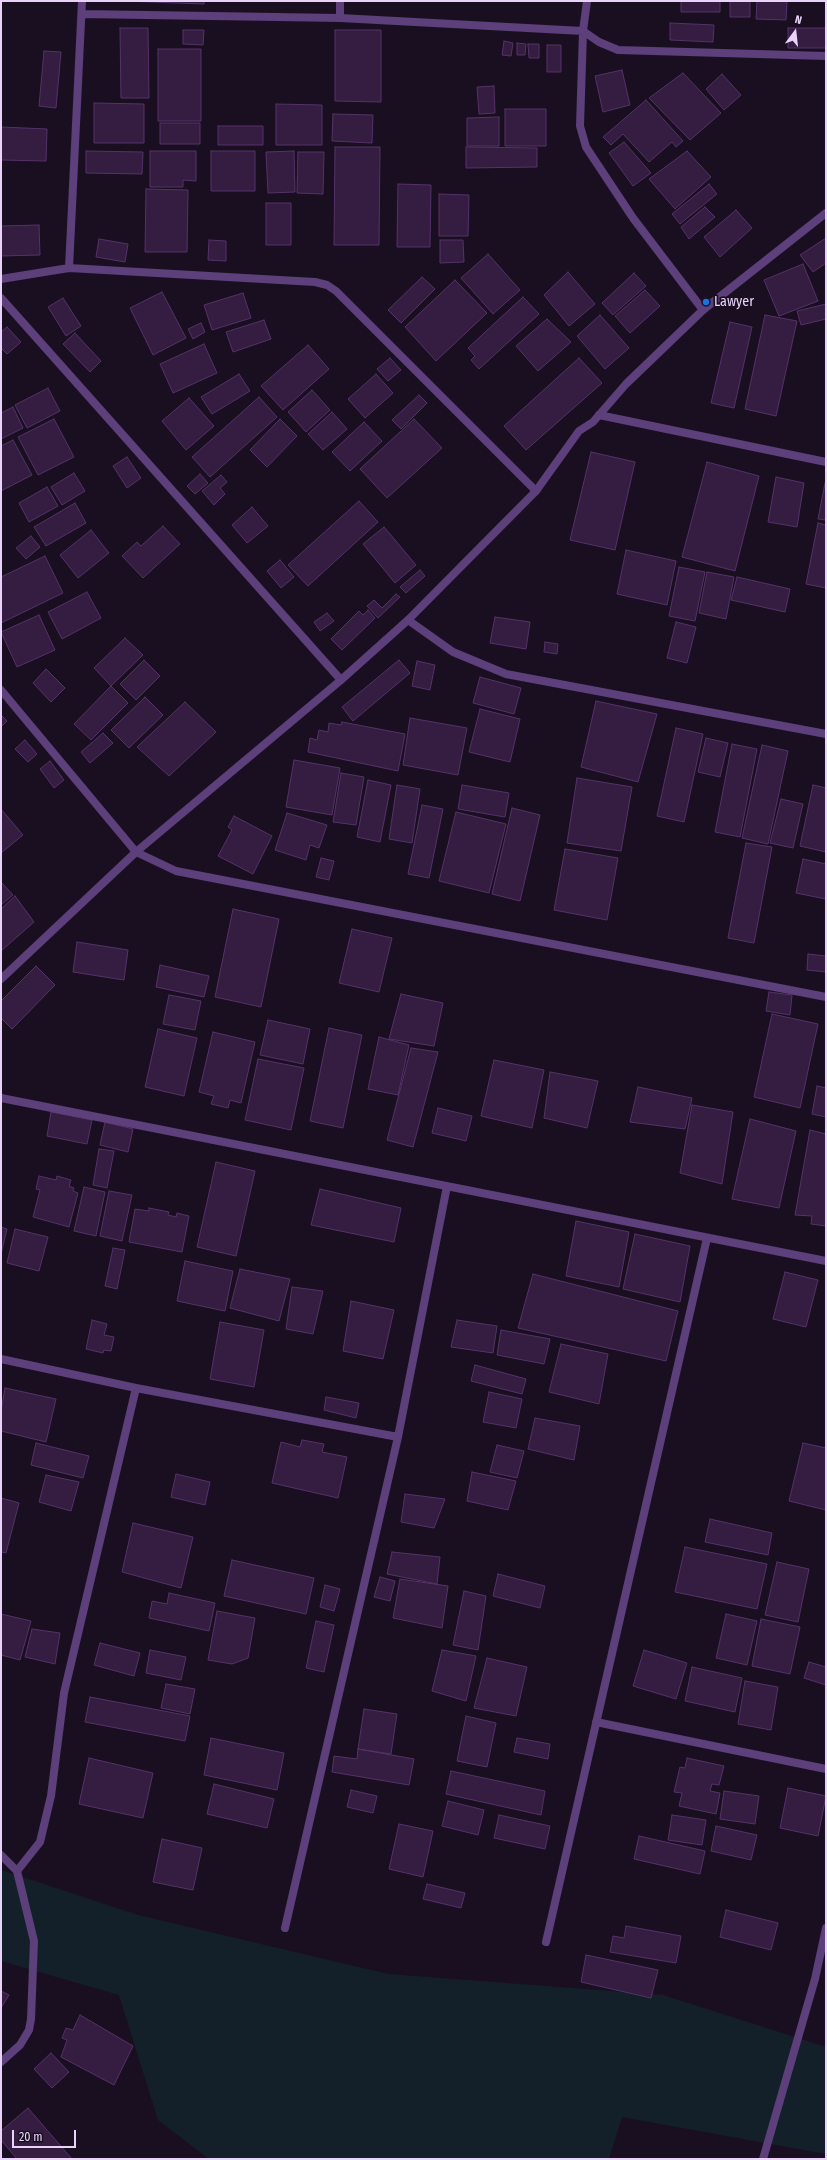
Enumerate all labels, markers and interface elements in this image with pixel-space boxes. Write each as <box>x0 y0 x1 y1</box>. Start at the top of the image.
north arrow <box>775 12 815 52</box>
text: N <box>793 13 803 27</box>
place label: Lawyer <box>714 294 754 310</box>
marker: Lawyer <box>701 297 711 307</box>
scale bar <box>14 2122 78 2148</box>
text: 20 m <box>19 2130 43 2144</box>

